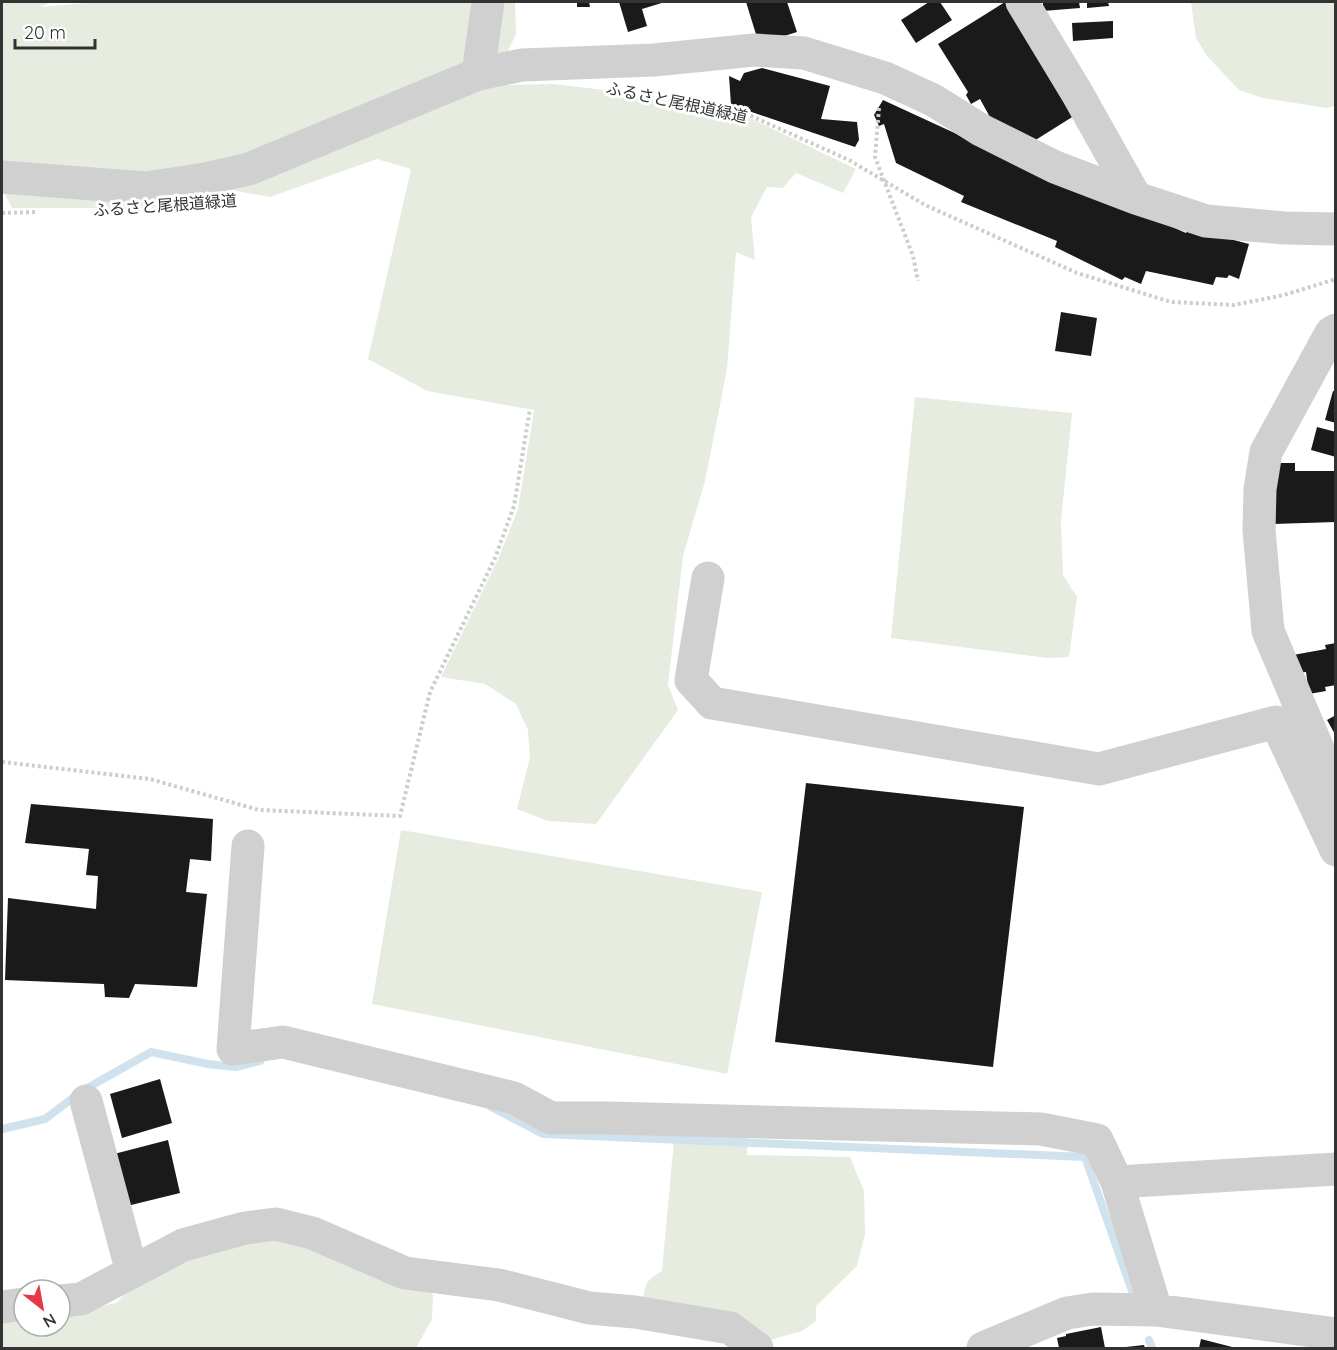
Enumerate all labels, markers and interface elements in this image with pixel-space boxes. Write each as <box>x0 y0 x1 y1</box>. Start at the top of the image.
scale bar <box>15 12 94 50</box>
text: 20 m <box>24 21 66 44</box>
street label: ふるさと尾根道緑道 <box>604 77 750 127</box>
street label: ふるさと尾根道緑道 <box>92 190 238 220</box>
north arrow <box>12 1278 72 1338</box>
text: N <box>40 1309 60 1332</box>

